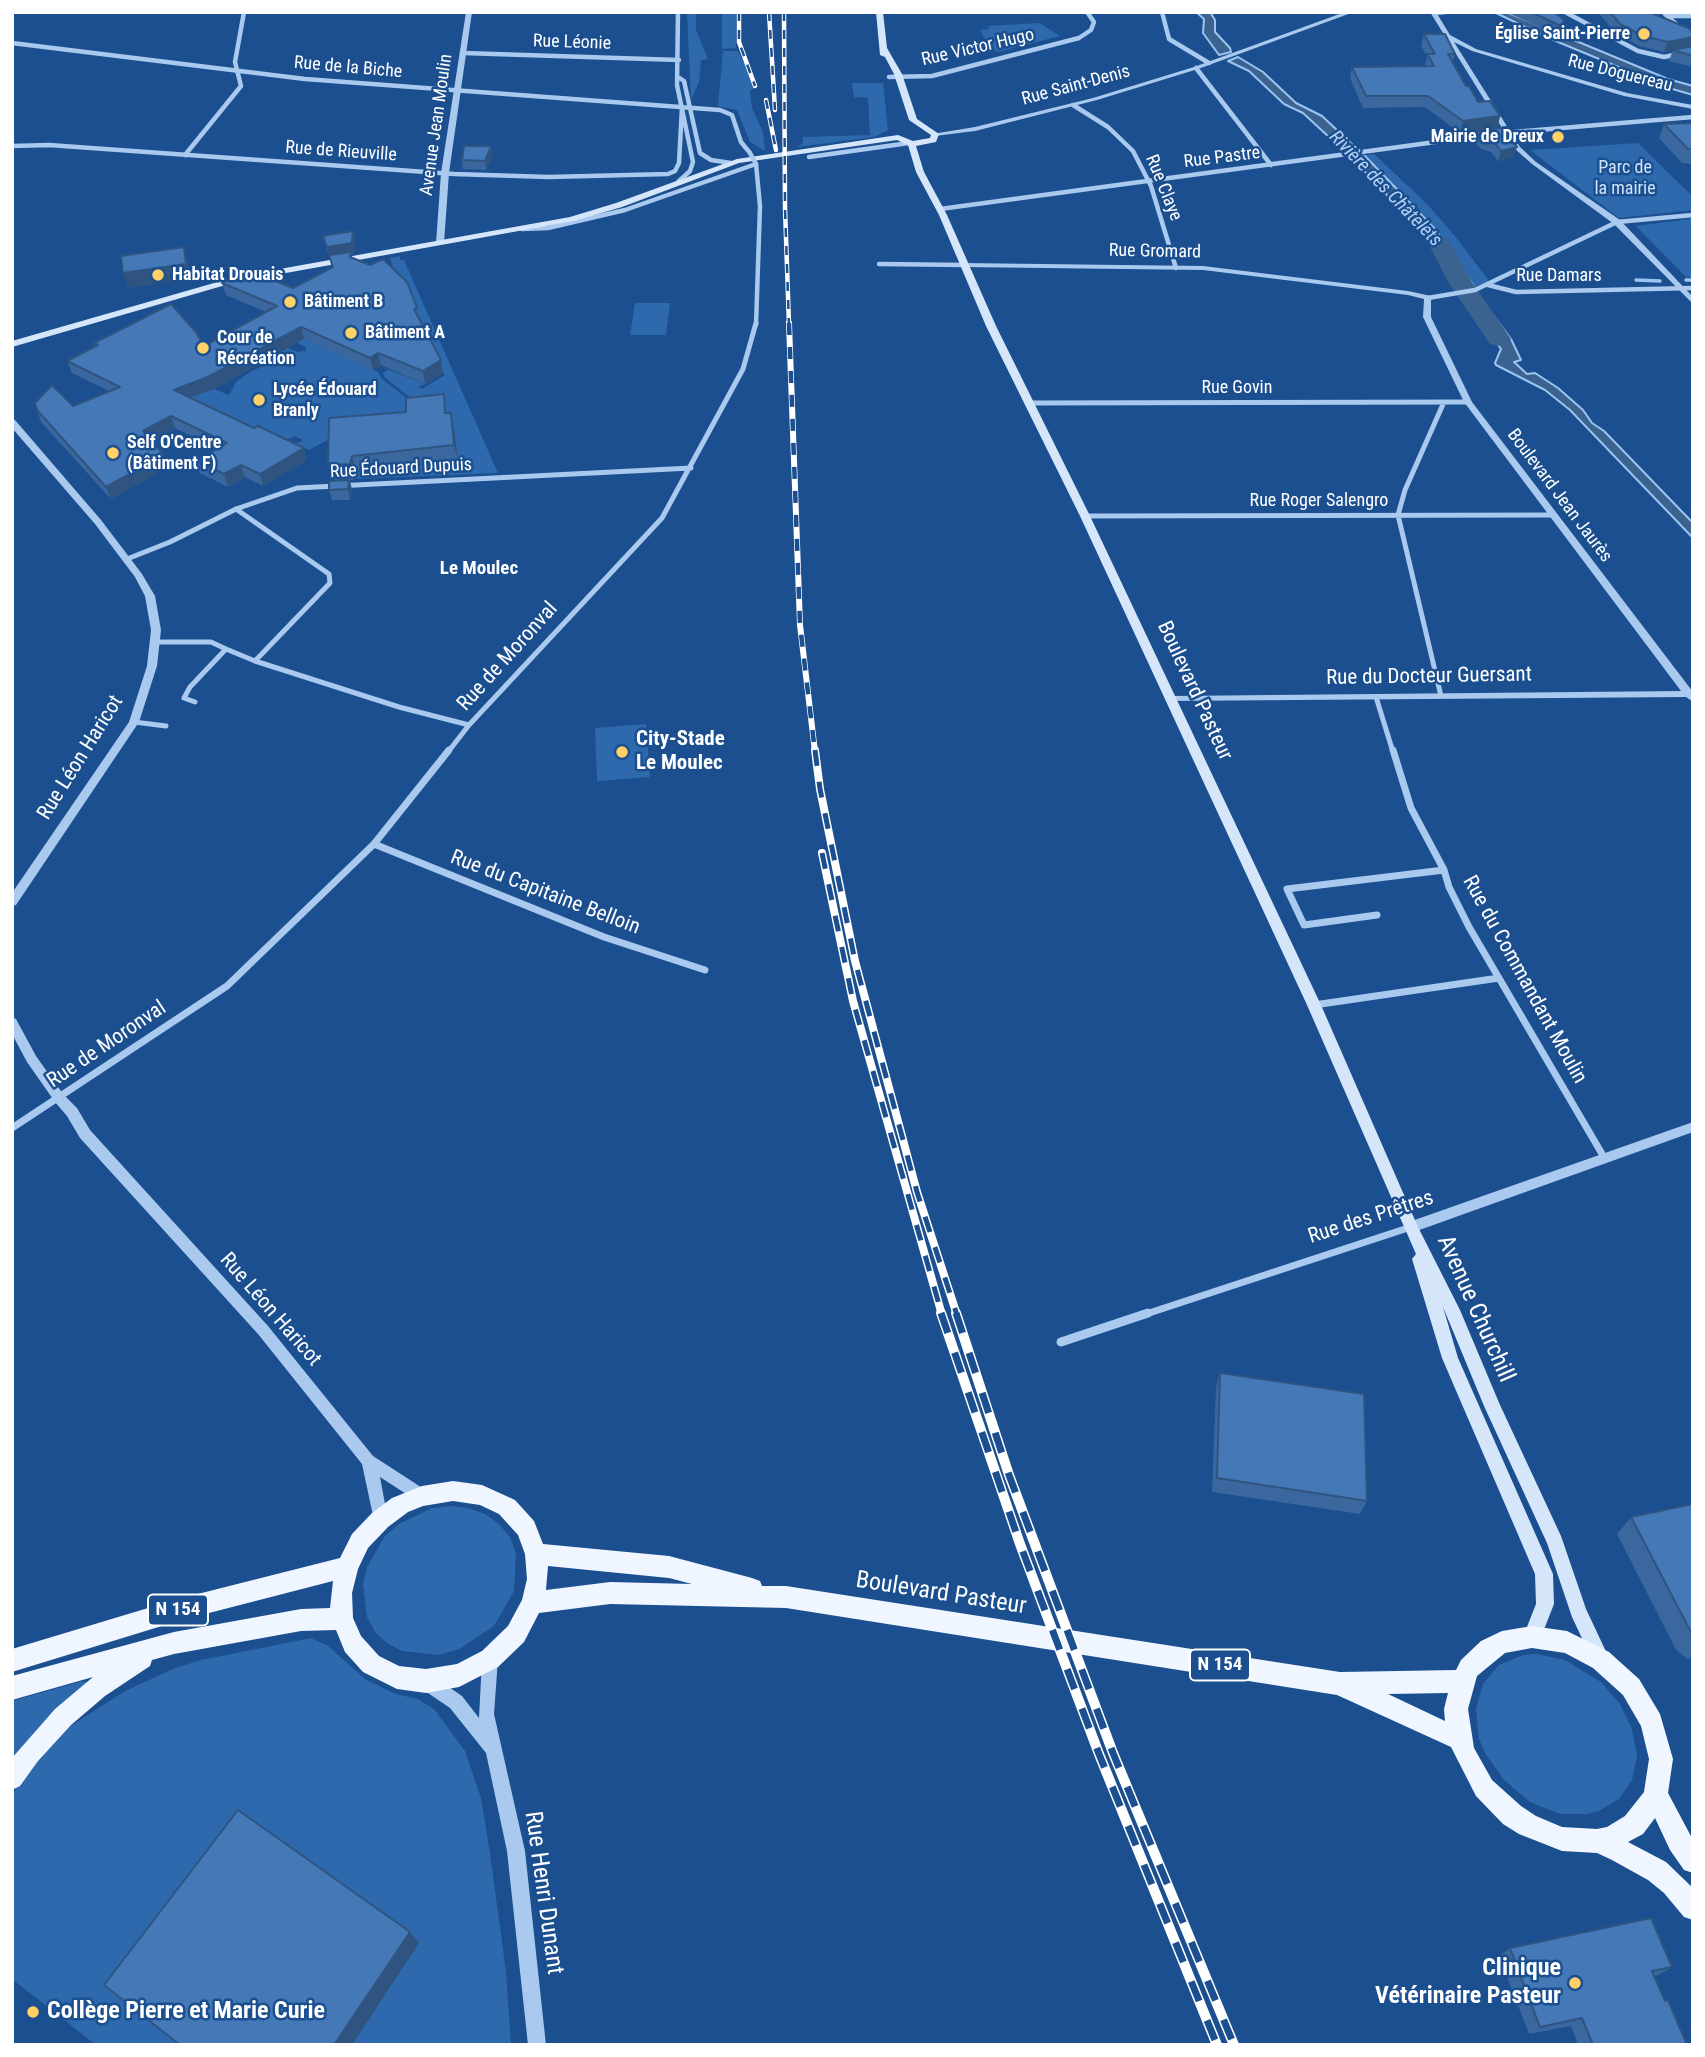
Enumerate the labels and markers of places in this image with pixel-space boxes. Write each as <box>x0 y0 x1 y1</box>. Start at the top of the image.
place label: Église Saint-Pierre <box>1495 23 1630 45</box>
marker: Église Saint-Pierre <box>1636 26 1652 42</box>
place label: Mairie de Dreux <box>1431 126 1544 148</box>
marker: Mairie de Dreux <box>1550 129 1566 145</box>
place label: Habitat Drouais <box>172 264 283 286</box>
marker: Habitat Drouais <box>150 267 166 283</box>
place label: Bâtiment B <box>304 291 383 313</box>
marker: Bâtiment B <box>282 294 298 310</box>
place label: Bâtiment A <box>365 322 445 344</box>
marker: Bâtiment A <box>343 325 359 341</box>
place label: Cour de Récréation <box>217 327 295 370</box>
marker: Cour de Récréation <box>195 340 211 356</box>
place label: Lycée Édouard Branly <box>273 379 377 422</box>
marker: Lycée Édouard Branly <box>251 392 267 408</box>
place label: Self O'Centre (Bâtiment F) <box>127 432 221 474</box>
marker: Self O'Centre (Bâtiment F) <box>105 445 121 461</box>
place label: City-Stade Le Moulec <box>636 727 725 777</box>
marker: City-Stade Le Moulec <box>614 744 630 760</box>
place label: Clinique Vétérinaire Pasteur <box>1375 1955 1561 2011</box>
marker: Clinique Vétérinaire Pasteur <box>1567 1975 1583 1991</box>
place label: Collège Pierre et Marie Curie <box>47 1998 325 2026</box>
marker: Collège Pierre et Marie Curie <box>25 2004 41 2020</box>

